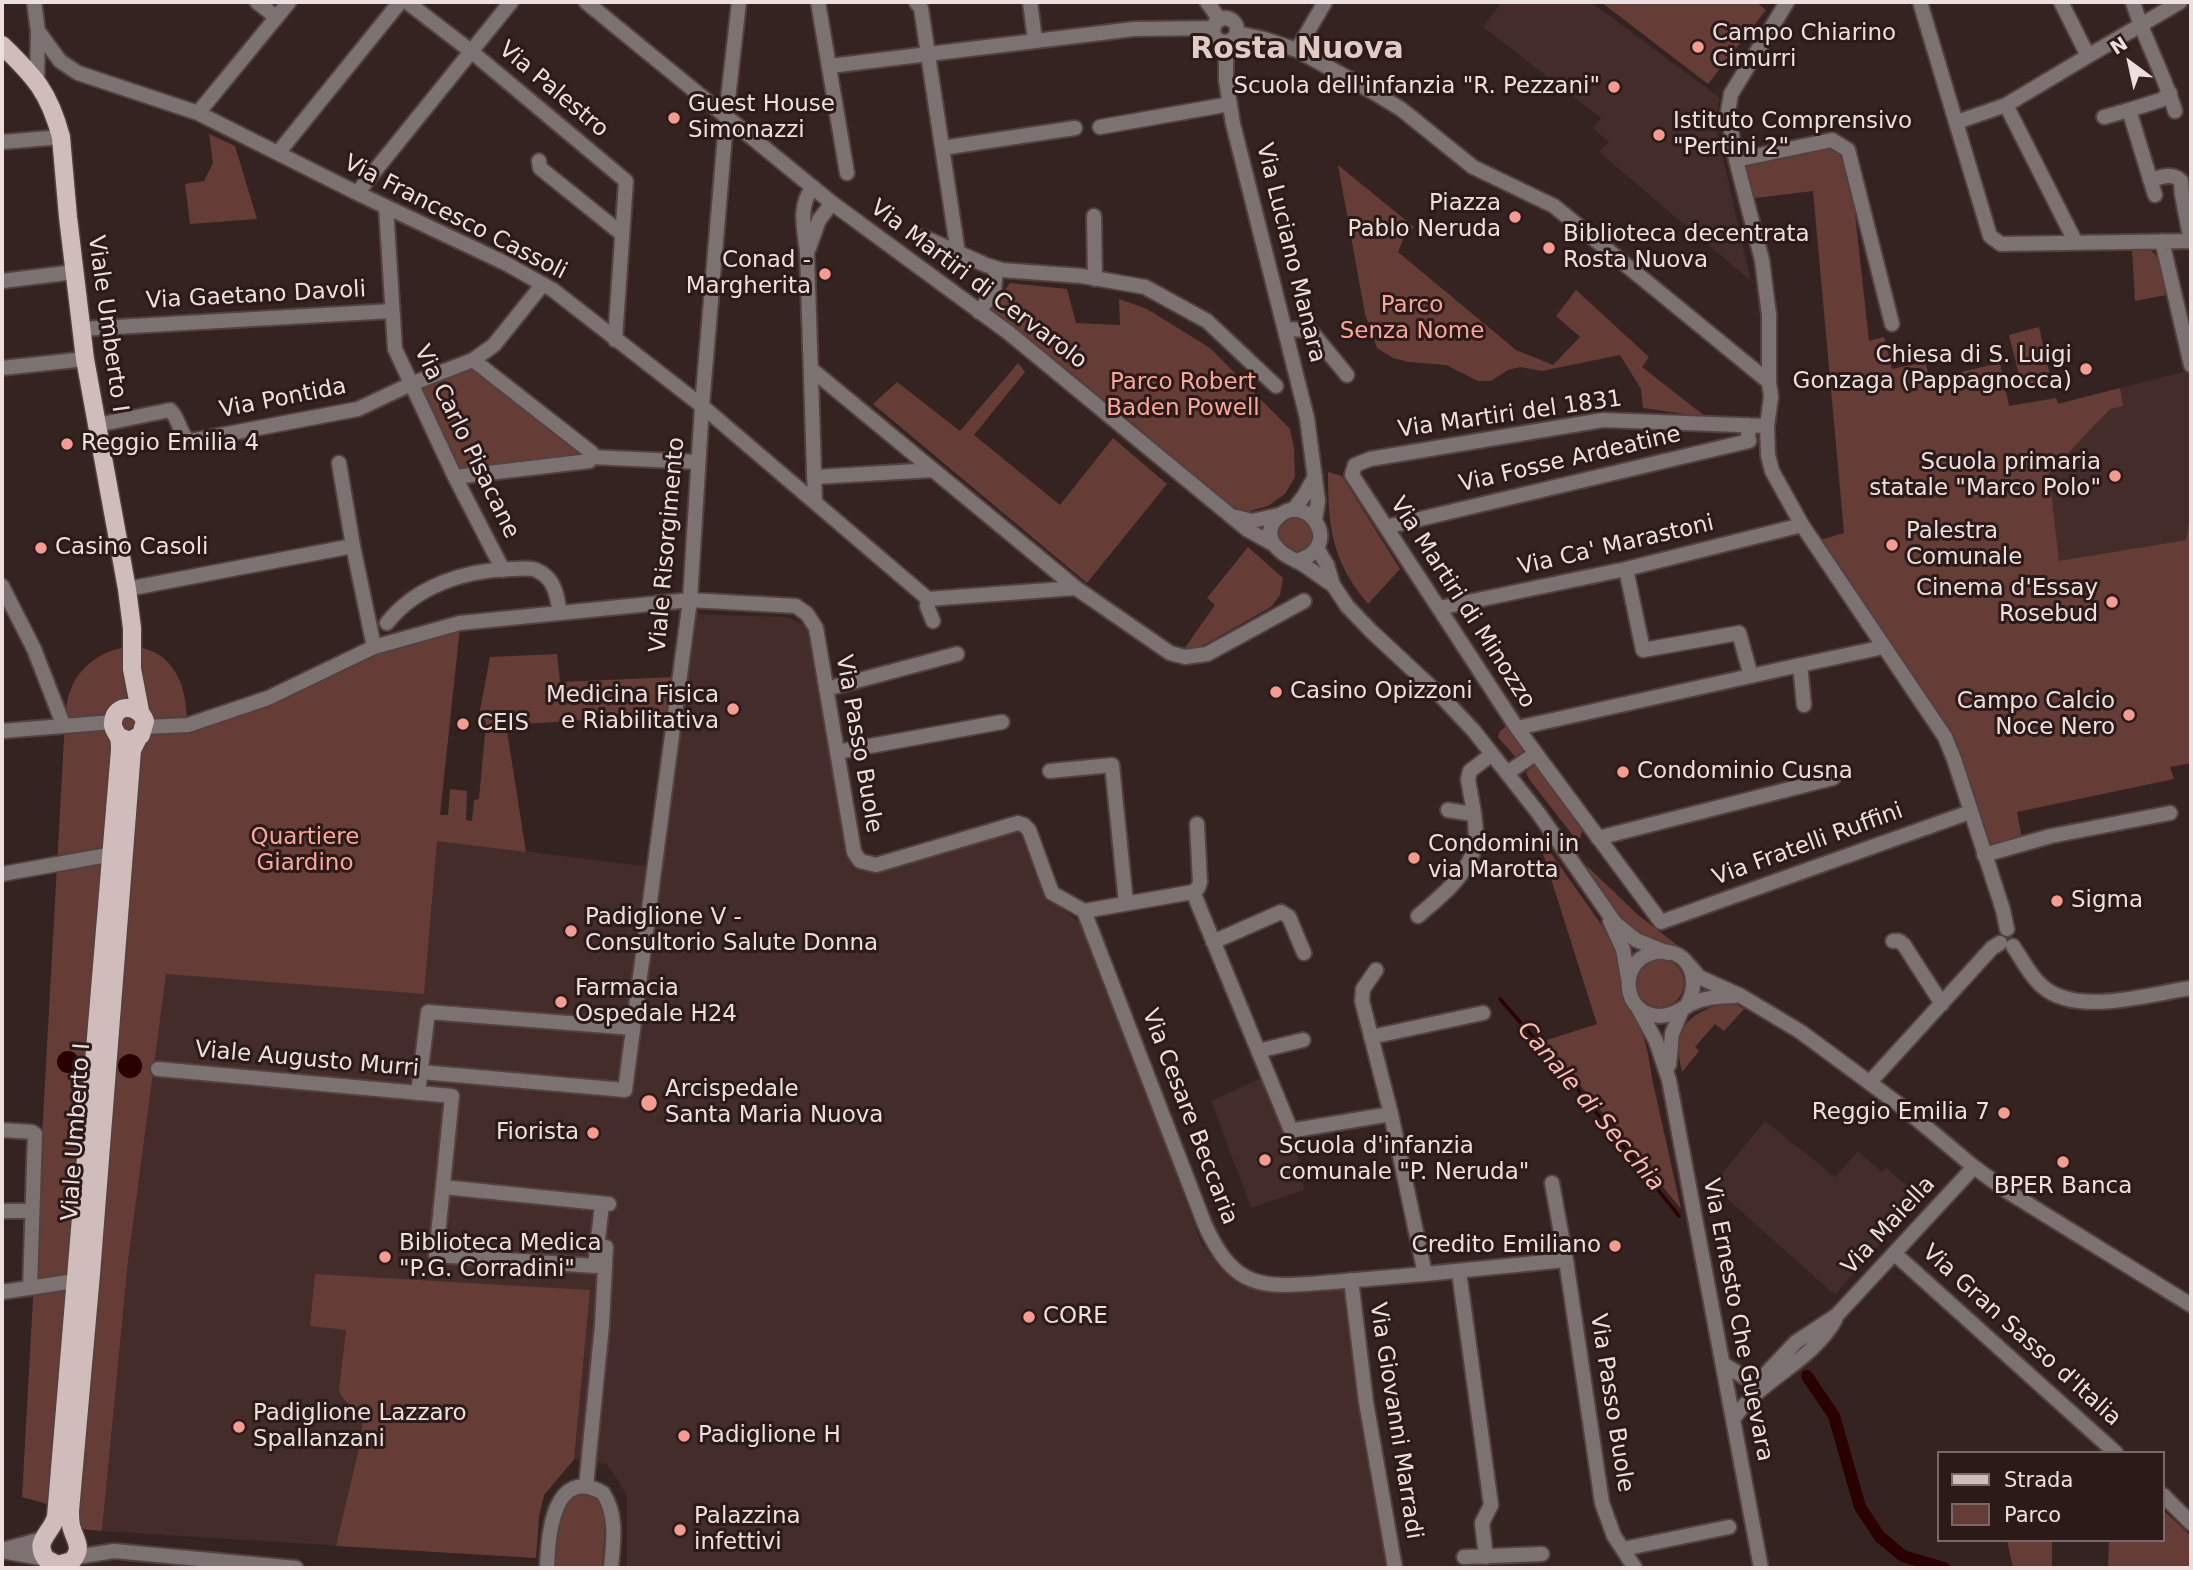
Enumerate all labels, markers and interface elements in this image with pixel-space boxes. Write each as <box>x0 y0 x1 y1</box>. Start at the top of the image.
place label: Campo Chiarino Cimurri <box>1712 20 1896 74</box>
north arrow <box>2095 28 2165 98</box>
district label: Rosta Nuova <box>1190 32 1404 68</box>
text: N <box>2106 32 2131 59</box>
street label: Via Palestro <box>493 36 613 144</box>
marker: Campo Chiarino Cimurri <box>1690 39 1706 55</box>
place label: Scuola dell'infanzia "R. Pezzani" <box>1234 73 1600 101</box>
marker: Scuola dell'infanzia "R. Pezzani" <box>1606 79 1622 95</box>
place label: Guest House Simonazzi <box>688 91 835 145</box>
place label: Istituto Comprensivo "Pertini 2" <box>1673 108 1912 162</box>
marker: Guest House Simonazzi <box>666 110 682 126</box>
marker: Istituto Comprensivo "Pertini 2" <box>1651 127 1667 143</box>
street label: Via Luciano Manara <box>1249 140 1331 366</box>
street label: Via Francesco Cassoli <box>339 150 571 286</box>
place label: Piazza Pablo Neruda <box>1348 190 1501 244</box>
street label: Via Martiri di Cervarolo <box>864 194 1092 376</box>
marker: Piazza Pablo Neruda <box>1507 209 1523 225</box>
place label: Biblioteca decentrata Rosta Nuova <box>1563 221 1810 275</box>
street label: Viale Umberto I <box>81 234 133 414</box>
marker: Biblioteca decentrata Rosta Nuova <box>1541 240 1557 256</box>
place label: Conad - Margherita <box>686 247 811 301</box>
marker: Conad - Margherita <box>817 266 833 282</box>
street label: Via Gaetano Davoli <box>145 276 367 316</box>
park label: Parco Senza Nome <box>1340 292 1484 346</box>
street label: Via Carlo Pisacane <box>407 341 525 543</box>
place label: Chiesa di S. Luigi Gonzaga (Pappagnocca) <box>1793 342 2072 396</box>
marker: Chiesa di S. Luigi Gonzaga (Pappagnocca) <box>2078 361 2094 377</box>
park label: Parco Robert Baden Powell <box>1106 369 1260 423</box>
street label: Via Pontida <box>217 373 349 425</box>
street label: Via Martiri del 1831 <box>1396 386 1624 444</box>
street label: Via Fosse Ardeatine <box>1456 421 1684 499</box>
place label: Reggio Emilia 4 <box>81 430 259 458</box>
marker: Reggio Emilia 4 <box>59 436 75 452</box>
street label: Viale Risorgimento <box>645 436 691 654</box>
place label: Scuola primaria statale "Marco Polo" <box>1869 449 2101 503</box>
marker: Scuola primaria statale "Marco Polo" <box>2107 468 2123 484</box>
street label: Via Martiri di Minozzo <box>1383 492 1541 714</box>
street label: Via Ca' Marastoni <box>1515 510 1717 582</box>
place label: Palestra Comunale <box>1906 518 2022 572</box>
place label: Casino Casoli <box>55 534 208 562</box>
marker: Palestra Comunale <box>1884 537 1900 553</box>
marker: Casino Casoli <box>33 540 49 556</box>
place label: Cinema d'Essay Rosebud <box>1916 575 2098 629</box>
marker: Cinema d'Essay Rosebud <box>2104 594 2120 610</box>
street label: Via Passo Buole <box>829 653 887 835</box>
place label: Casino Opizzoni <box>1290 678 1473 706</box>
place label: Medicina Fisica e Riabilitativa <box>546 682 719 736</box>
marker: Casino Opizzoni <box>1268 684 1284 700</box>
place label: Campo Calcio Noce Nero <box>1957 688 2115 742</box>
marker: Medicina Fisica e Riabilitativa <box>725 701 741 717</box>
marker: Campo Calcio Noce Nero <box>2121 707 2137 723</box>
place label: CEIS <box>477 710 529 738</box>
marker: CEIS <box>455 716 471 732</box>
place label: Condominio Cusna <box>1637 758 1853 786</box>
marker: Condominio Cusna <box>1615 764 1631 780</box>
street label: Via Fratelli Ruffini <box>1709 798 1907 892</box>
park label: Quartiere Giardino <box>251 824 359 878</box>
place label: Condomini in via Marotta <box>1428 831 1579 885</box>
marker: Condomini in via Marotta <box>1406 850 1422 866</box>
place label: Sigma <box>2071 887 2143 915</box>
marker: Sigma <box>2049 893 2065 909</box>
place label: Padiglione V - Consultorio Salute Donna <box>585 904 878 958</box>
marker: Padiglione V - Consultorio Salute Donna <box>563 923 579 939</box>
place label: Farmacia Ospedale H24 <box>575 975 737 1029</box>
marker: Farmacia Ospedale H24 <box>553 994 569 1010</box>
street label: Via Cesare Beccaria <box>1135 1005 1243 1229</box>
water label: Canale di Secchia <box>1511 1016 1669 1198</box>
street label: Viale Augusto Murri <box>194 1036 420 1084</box>
street label: Viale Umberto I <box>57 1042 97 1222</box>
place label: Arcispedale Santa Maria Nuova <box>665 1076 883 1130</box>
marker: Arcispedale Santa Maria Nuova <box>639 1093 659 1113</box>
place label: Reggio Emilia 7 <box>1812 1099 1990 1127</box>
marker: Reggio Emilia 7 <box>1996 1105 2012 1121</box>
place label: Fiorista <box>496 1119 579 1147</box>
marker: Fiorista <box>585 1125 601 1141</box>
place label: Scuola d'infanzia comunale "P. Neruda" <box>1279 1133 1529 1187</box>
marker: Scuola d'infanzia comunale "P. Neruda" <box>1257 1152 1273 1168</box>
marker: BPER Banca <box>2055 1154 2071 1170</box>
street label: Via Maiella <box>1836 1171 1942 1281</box>
place label: BPER Banca <box>1994 1173 2132 1201</box>
street label: Via Ernesto Che Guevara <box>1696 1176 1778 1464</box>
place label: Biblioteca Medica "P.G. Corradini" <box>399 1230 602 1284</box>
place label: Credito Emiliano <box>1412 1232 1601 1260</box>
marker: Credito Emiliano <box>1607 1238 1623 1254</box>
street label: Via Gran Sasso d'Italia <box>1916 1239 2126 1433</box>
marker: Biblioteca Medica "P.G. Corradini" <box>377 1249 393 1265</box>
street label: Via Giovanni Marradi <box>1363 1301 1427 1541</box>
place label: CORE <box>1043 1303 1108 1331</box>
marker: CORE <box>1021 1309 1037 1325</box>
street label: Via Passo Buole <box>1583 1312 1639 1494</box>
place label: Padiglione Lazzaro Spallanzani <box>253 1400 467 1454</box>
marker: Padiglione Lazzaro Spallanzani <box>231 1419 247 1435</box>
place label: Padiglione H <box>698 1422 841 1450</box>
marker: Padiglione H <box>676 1428 692 1444</box>
legend <box>1938 1451 2165 1542</box>
text: Strada <box>2004 1468 2073 1492</box>
place label: Palazzina infettivi <box>694 1503 801 1557</box>
text: Parco <box>2004 1503 2061 1527</box>
marker: Palazzina infettivi <box>672 1522 688 1538</box>

